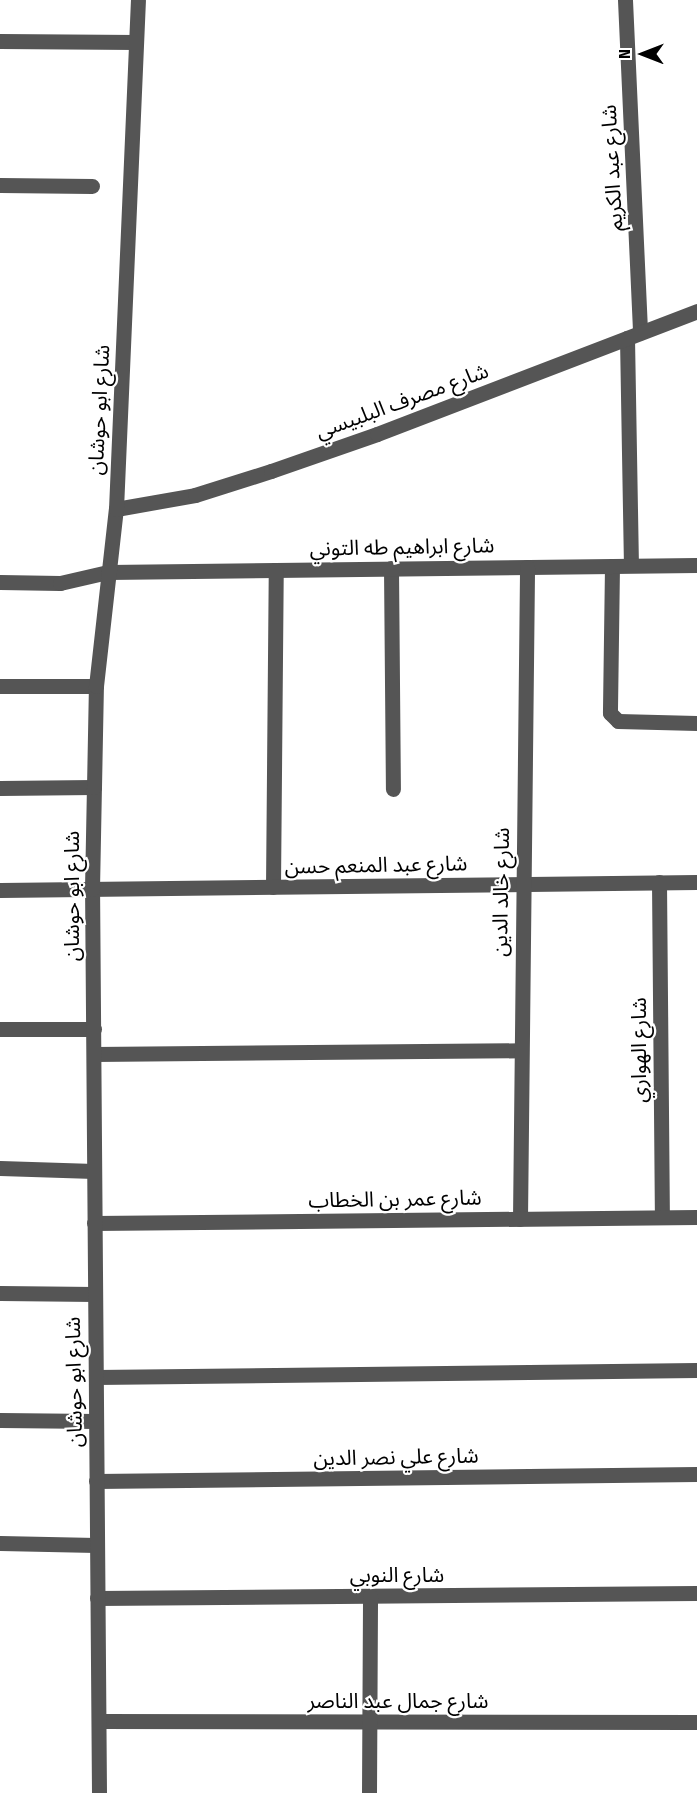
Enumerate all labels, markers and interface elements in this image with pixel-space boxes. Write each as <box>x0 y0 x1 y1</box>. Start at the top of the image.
north arrow <box>613 24 673 84</box>
text: N <box>615 49 634 59</box>
street label: شارع عبد الكريم <box>596 104 628 232</box>
street label: شارع ابو حوشان <box>83 344 115 476</box>
street label: شارع مصرف البلبيسي <box>312 358 492 444</box>
street label: شارع ابراهيم طه التوني <box>309 533 495 561</box>
street label: شارع خالد الدين <box>487 827 515 957</box>
street label: شارع ابو حوشان <box>59 831 85 961</box>
street label: شارع عبد المنعم حسن <box>284 851 468 879</box>
street label: شارع الهواري <box>626 997 652 1103</box>
street label: شارع عمر بن الخطاب <box>308 1185 482 1213</box>
street label: شارع ابو حوشان <box>60 1316 88 1448</box>
street label: شارع علي نصر الدين <box>313 1443 479 1471</box>
street label: شارع النوبي <box>350 1562 444 1588</box>
street label: شارع جمال عبد الناصر <box>308 1688 488 1714</box>

